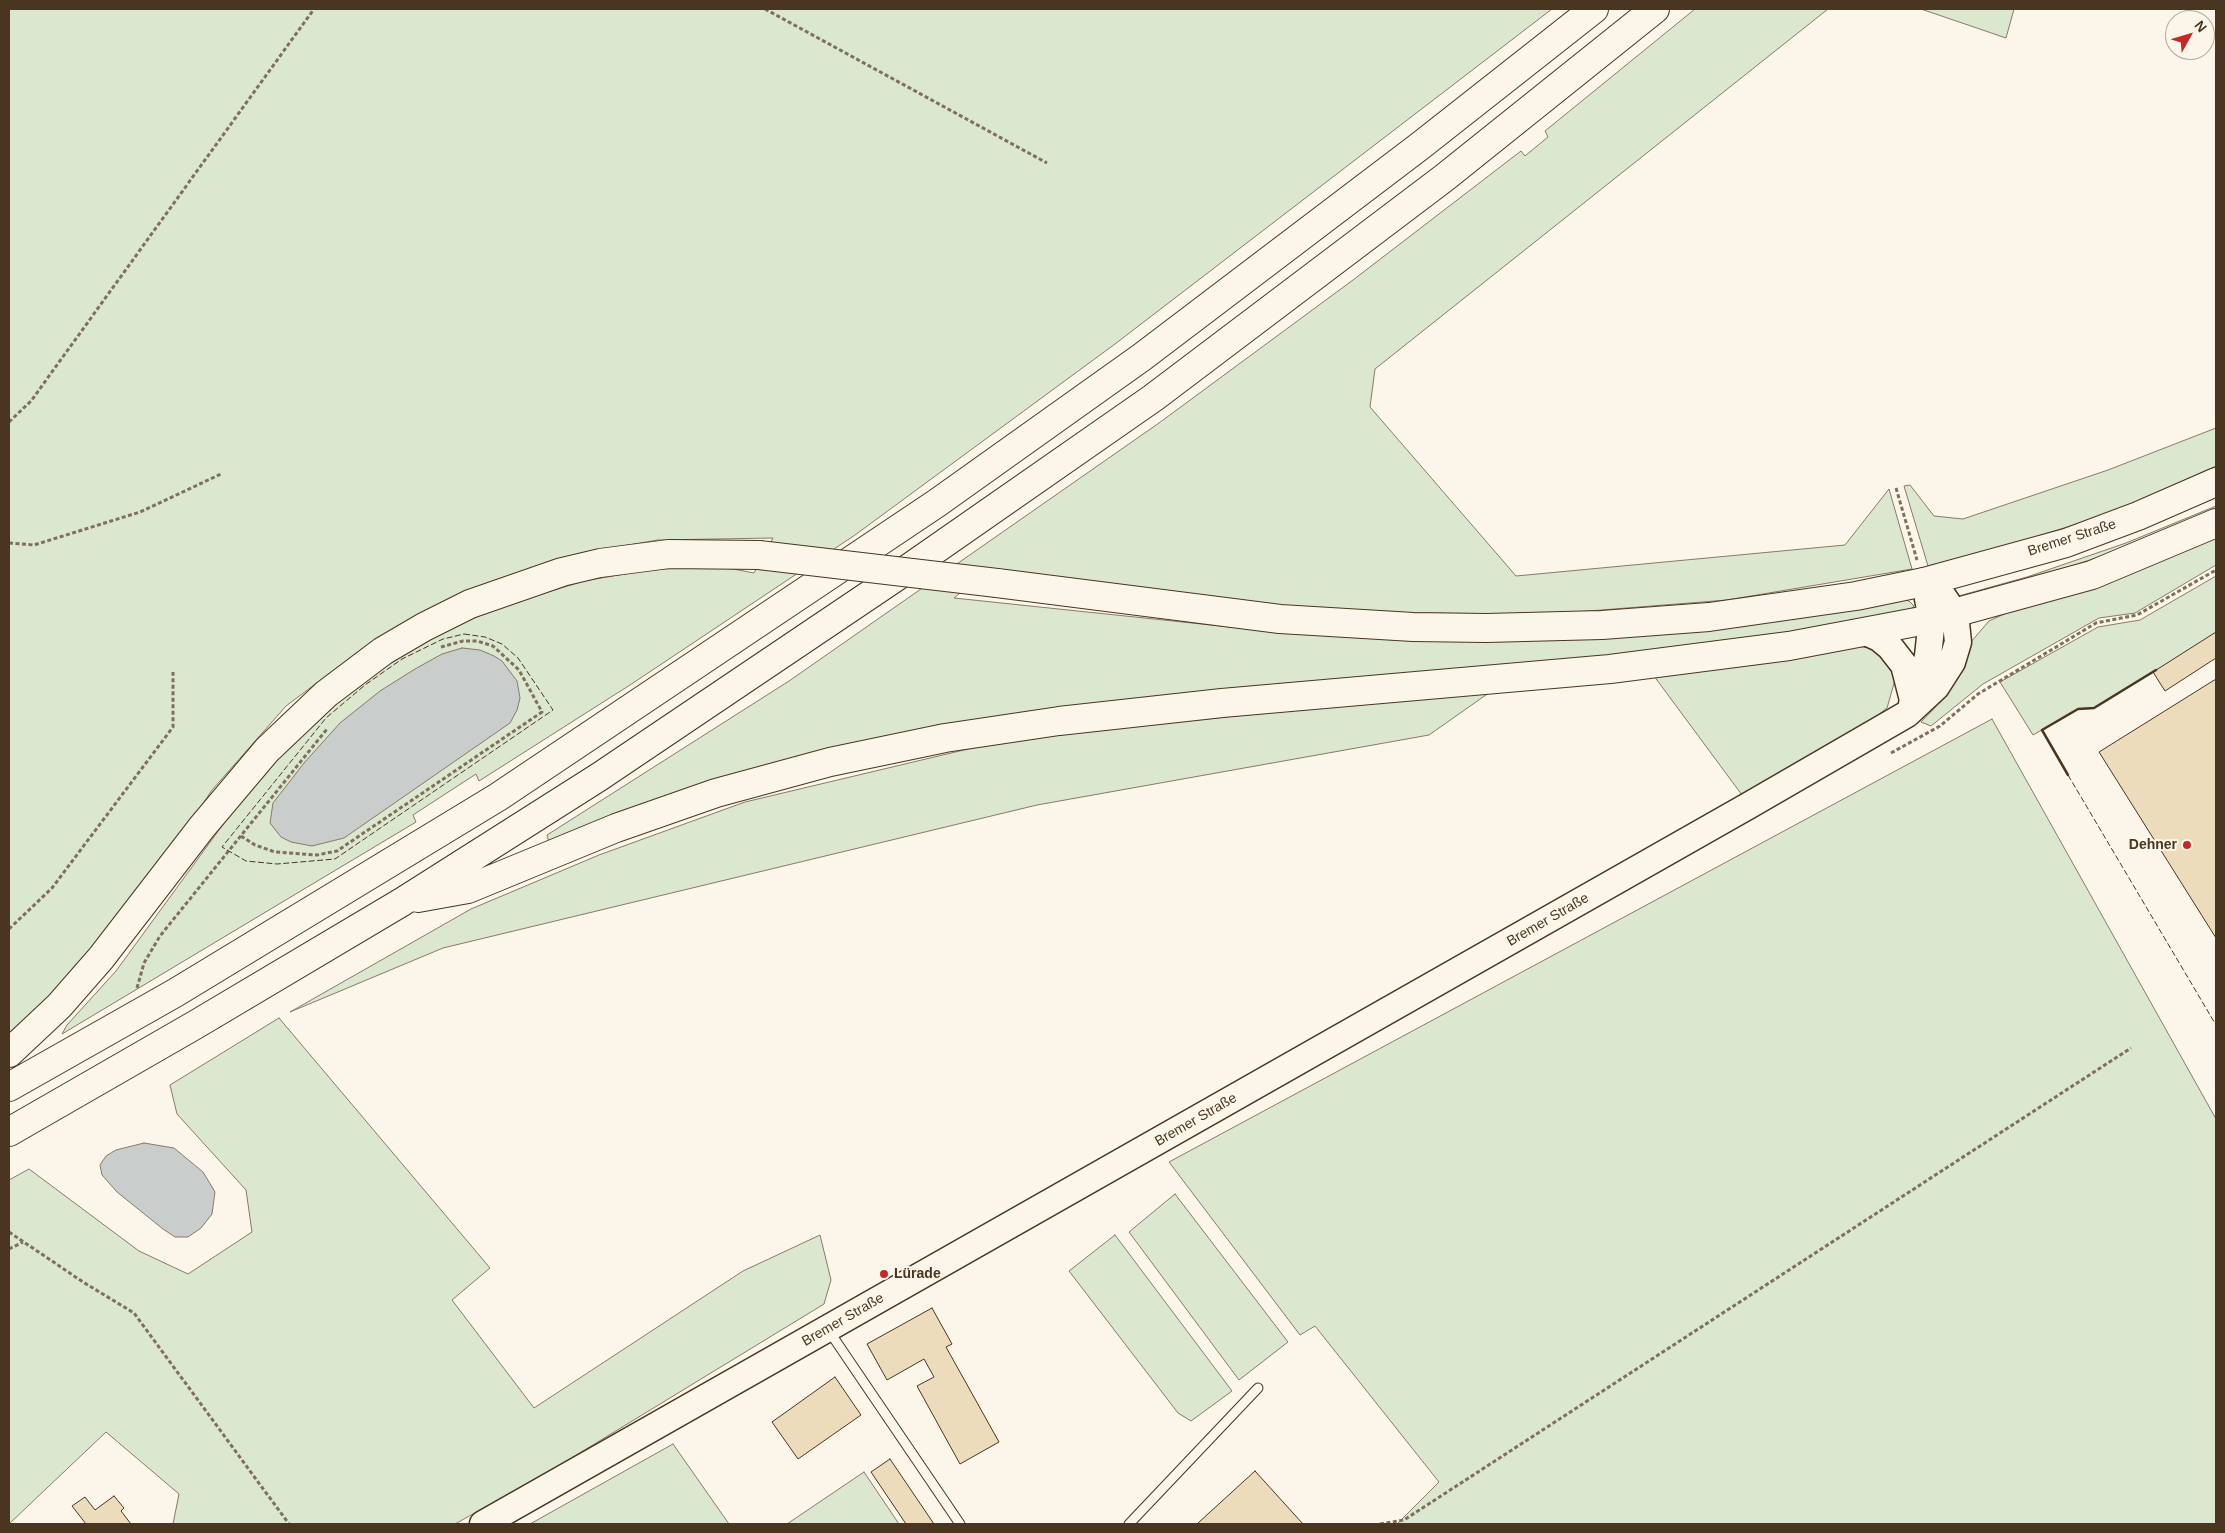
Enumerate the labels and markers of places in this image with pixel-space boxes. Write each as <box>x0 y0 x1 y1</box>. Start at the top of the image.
place label: Dehner <box>2129 837 2177 853</box>
marker: Dehner <box>2181 839 2193 851</box>
place label: Lürade <box>894 1266 941 1282</box>
marker: Lürade <box>878 1268 890 1280</box>

